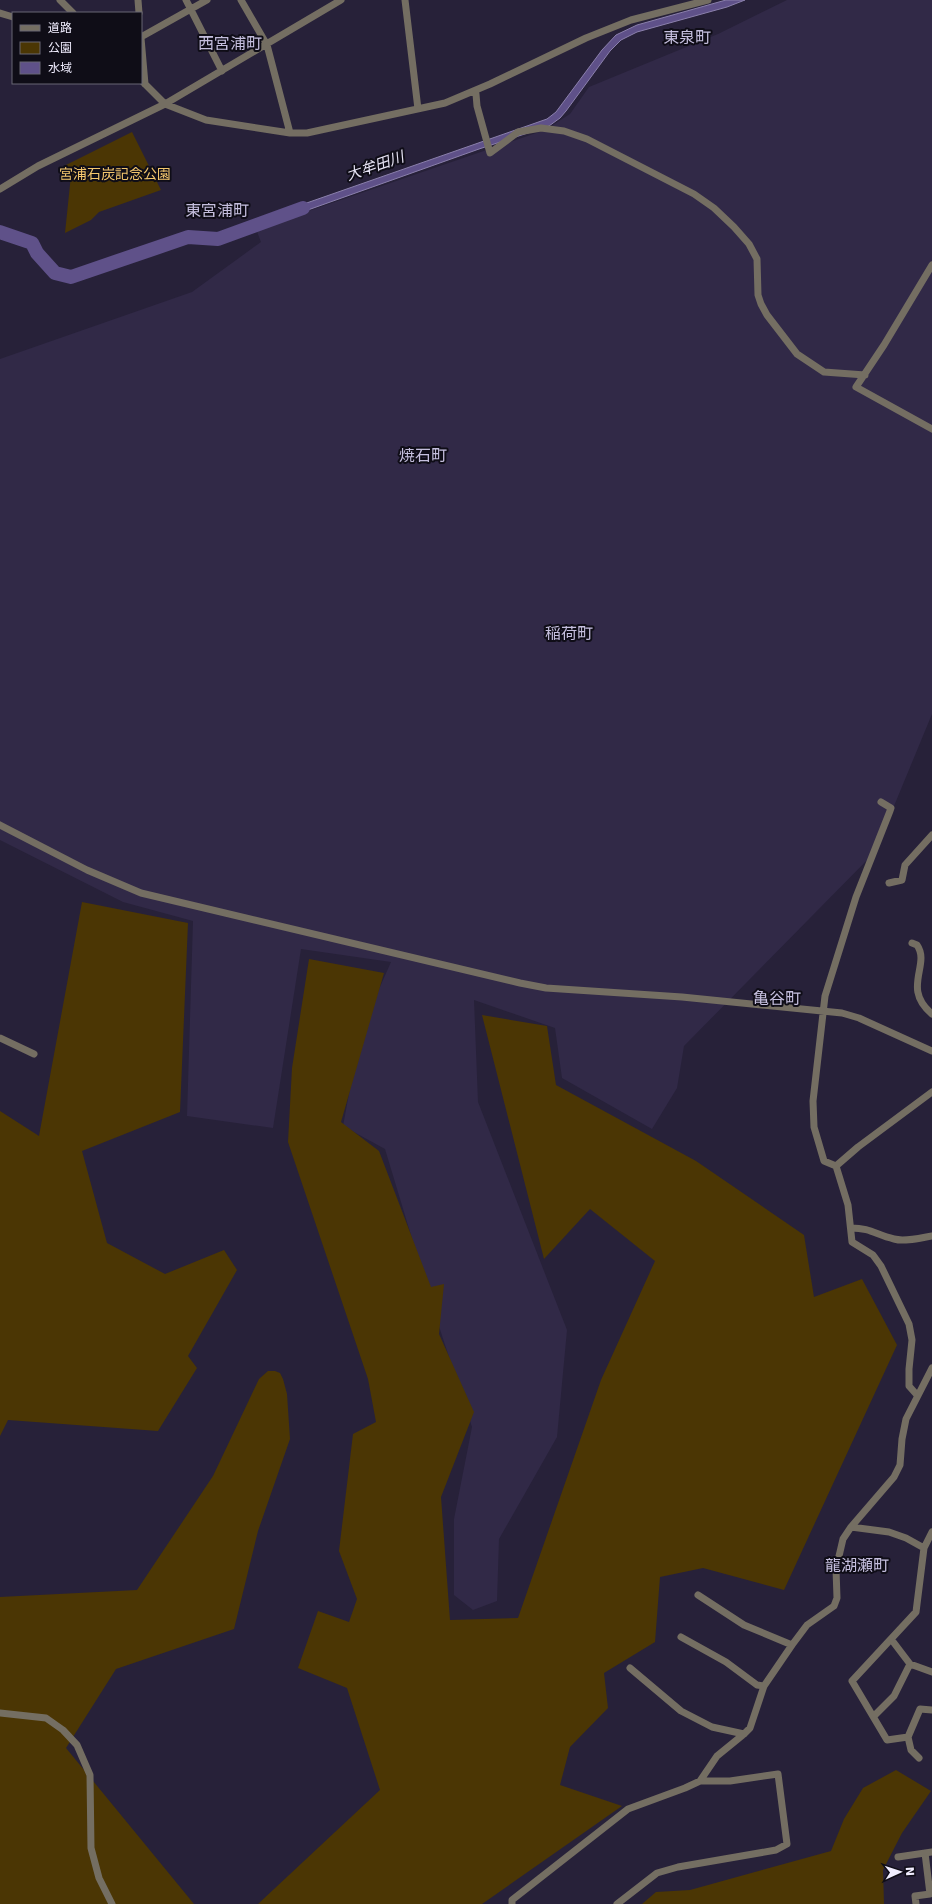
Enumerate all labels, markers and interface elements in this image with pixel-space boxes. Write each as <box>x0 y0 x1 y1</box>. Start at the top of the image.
legend <box>12 12 142 84</box>
text: 道路 <box>48 21 72 35</box>
district label: 東泉町 <box>663 28 711 47</box>
district label: 西宮浦町 <box>198 34 262 53</box>
text: 公園 <box>48 41 72 55</box>
text: 水域 <box>48 61 72 75</box>
water label: 大牟田川 <box>344 147 408 184</box>
park label: 宮浦石炭記念公園 <box>59 166 171 182</box>
district label: 東宮浦町 <box>185 201 249 220</box>
district label: 焼石町 <box>399 446 447 465</box>
district label: 稲荷町 <box>545 624 593 643</box>
district label: 亀谷町 <box>753 989 801 1008</box>
district label: 龍湖瀬町 <box>825 1556 889 1575</box>
north arrow <box>880 1852 920 1892</box>
text: N <box>903 1867 916 1876</box>

